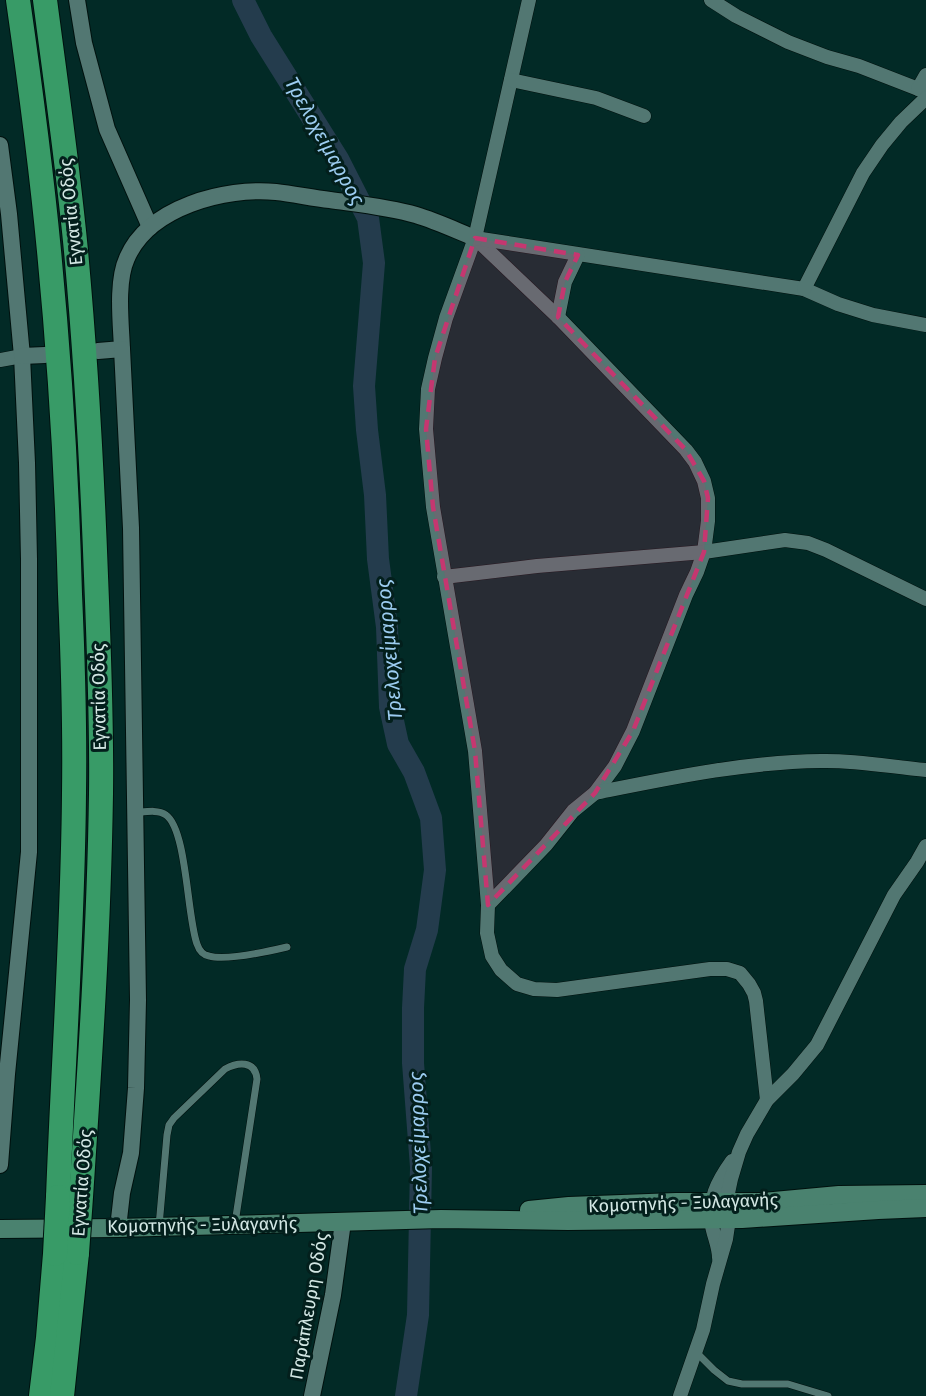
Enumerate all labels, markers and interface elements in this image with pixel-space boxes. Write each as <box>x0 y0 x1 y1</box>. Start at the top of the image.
water label: Τρελοχείμαρρος <box>280 73 370 210</box>
street label: Εγνατία Οδός <box>54 157 88 267</box>
water label: Τρελοχείμαρρος <box>371 577 407 722</box>
street label: Εγνατία Οδός <box>87 643 111 751</box>
water label: Τρελοχείμαρρος <box>403 1071 432 1215</box>
street label: Εγνατία Οδός <box>67 1128 97 1237</box>
street label: Κομοτηνής - Ξυλαγανής <box>588 1189 779 1217</box>
street label: Κομοτηνής - Ξυλαγανής <box>107 1212 298 1238</box>
street label: Παράπλευρη Οδός <box>285 1230 333 1381</box>

